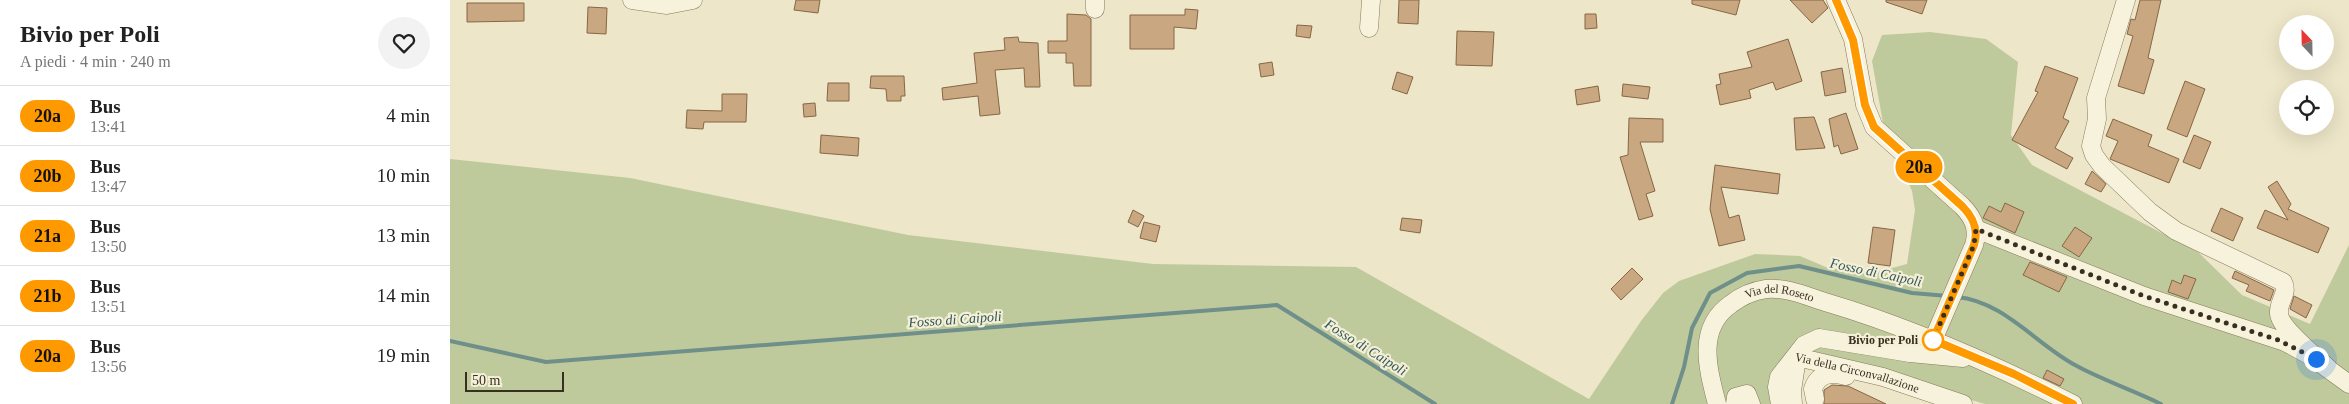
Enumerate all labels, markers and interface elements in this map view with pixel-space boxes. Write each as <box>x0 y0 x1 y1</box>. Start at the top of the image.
north arrow <box>2279 15 2334 70</box>
map controls <box>2279 15 2334 135</box>
button: heart <box>378 17 430 69</box>
text: Bivio per Poli <box>20 21 160 47</box>
text: A piedi · 4 min · 240 m <box>20 53 171 70</box>
button: locate <box>2279 80 2334 135</box>
text: Bus <box>90 96 121 117</box>
text: 4 min <box>386 105 430 126</box>
text: 20a <box>34 106 61 126</box>
text: 13:41 <box>90 118 126 135</box>
line badge: 20a <box>1890 151 1948 183</box>
text: Bus <box>90 156 121 177</box>
text: 20a <box>1906 157 1933 177</box>
text: 10 min <box>377 165 430 186</box>
text: 20b <box>33 166 62 186</box>
text: 13:47 <box>90 178 126 195</box>
text: Bus <box>90 216 121 237</box>
text: 13 min <box>377 225 430 246</box>
text: 21a <box>34 226 61 246</box>
text: 13:50 <box>90 238 126 255</box>
water label: Fosso di Caipoli <box>1828 255 1923 290</box>
text: Bus <box>90 276 121 297</box>
street label: Via del Roseto <box>1743 282 1816 305</box>
text: 14 min <box>377 285 430 306</box>
text: 21b <box>33 286 62 306</box>
text: 13:51 <box>90 298 126 315</box>
water label: Fosso di Caipoli <box>907 309 1002 330</box>
water label: Fosso di Caipoli <box>1321 316 1409 379</box>
marker: Bivio per Poli <box>1922 329 1944 351</box>
place label: Bivio per Poli <box>1848 333 1919 347</box>
text: Bus <box>90 336 121 357</box>
text: 19 min <box>377 345 430 366</box>
text: 20a <box>34 346 61 366</box>
your location <box>2304 347 2329 372</box>
street label: Via della Circonvallazione <box>1793 350 1921 396</box>
text: 13:56 <box>90 358 126 375</box>
scale bar <box>465 369 564 392</box>
text: 50 m <box>472 373 500 388</box>

